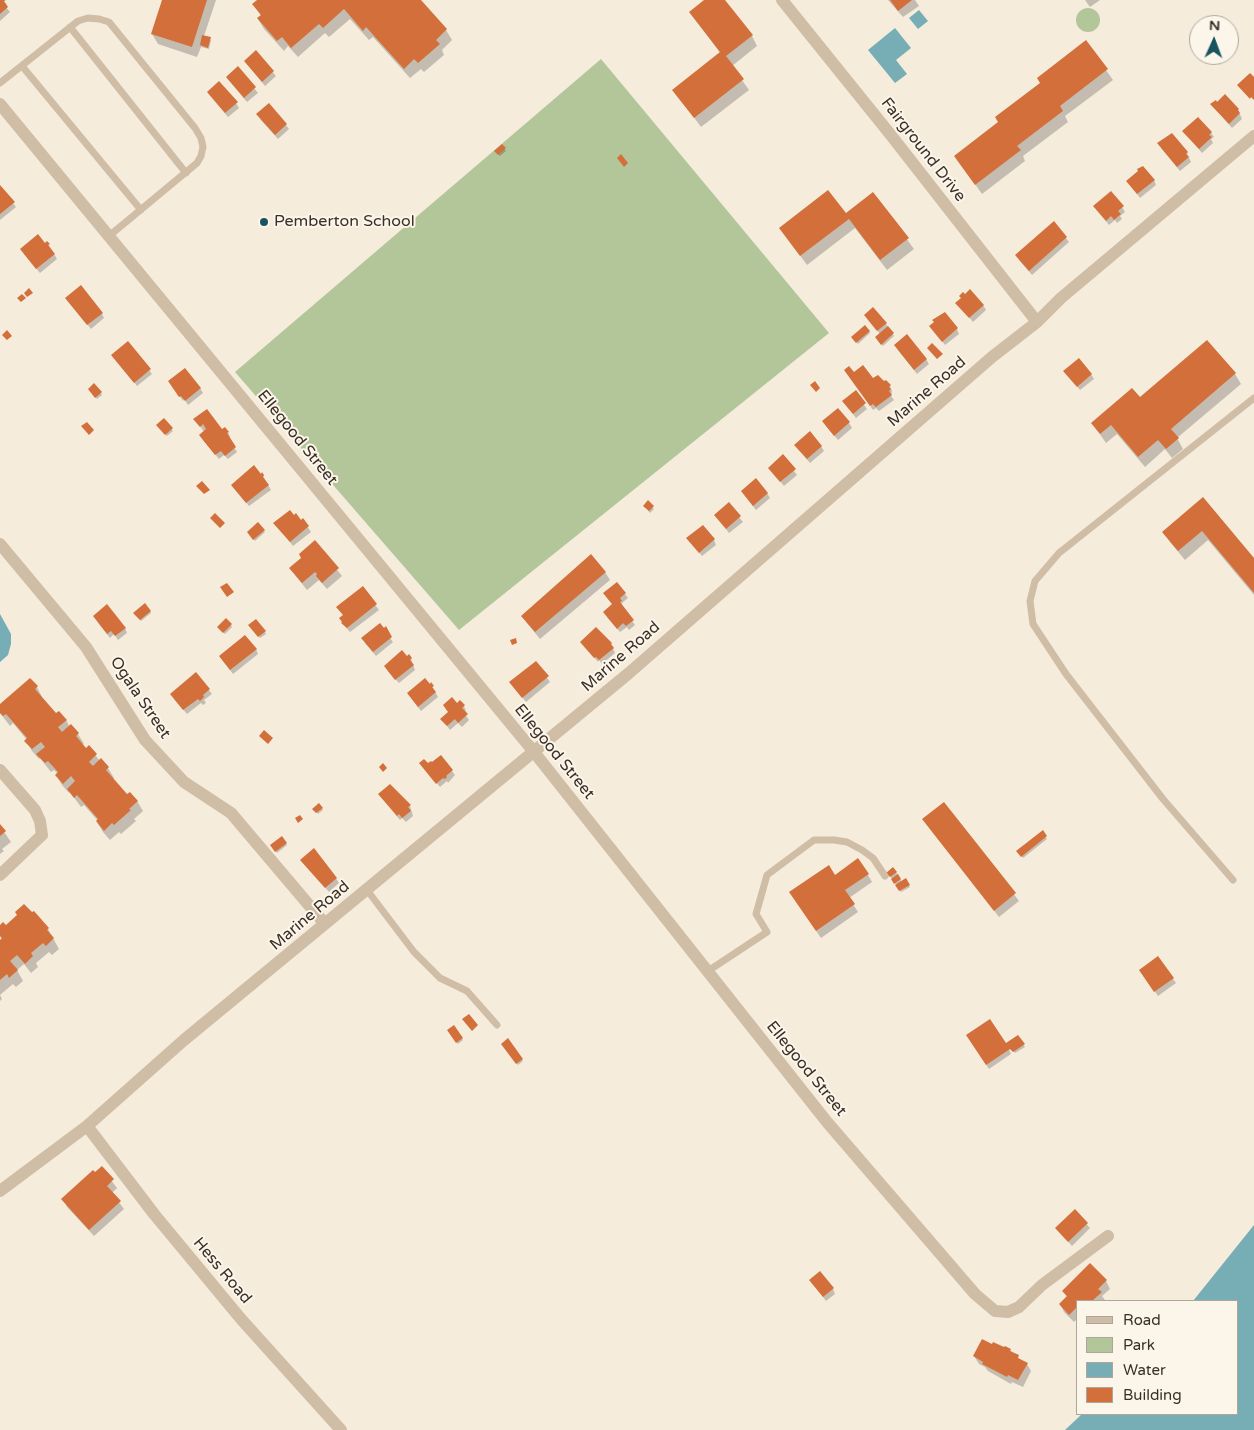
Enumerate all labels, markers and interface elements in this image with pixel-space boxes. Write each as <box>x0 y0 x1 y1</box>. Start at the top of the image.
north arrow <box>1189 15 1239 65</box>
text: N <box>1209 17 1220 34</box>
street label: Fairground Drive <box>877 94 969 206</box>
place label: Pemberton School <box>274 212 415 232</box>
marker: Pemberton School <box>258 216 270 228</box>
street label: Marine Road <box>884 353 970 431</box>
street label: Ellegood Street <box>253 387 341 489</box>
street label: Marine Road <box>578 618 664 696</box>
street label: Ogala Street <box>106 653 174 743</box>
street label: Ellegood Street <box>510 701 598 803</box>
street label: Marine Road <box>266 877 354 955</box>
street label: Ellegood Street <box>762 1018 850 1120</box>
street label: Hess Road <box>189 1234 255 1308</box>
legend <box>1076 1300 1239 1415</box>
text: Road <box>1123 1311 1161 1329</box>
text: Park <box>1123 1336 1155 1354</box>
text: Water <box>1123 1361 1166 1379</box>
text: Building <box>1123 1386 1182 1404</box>

